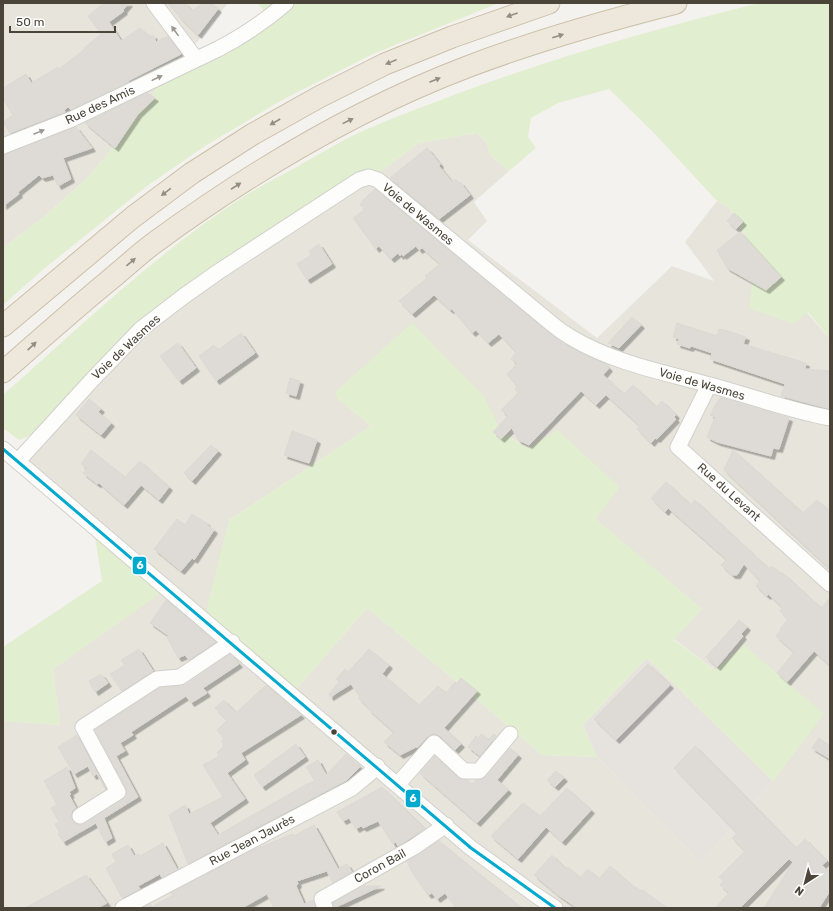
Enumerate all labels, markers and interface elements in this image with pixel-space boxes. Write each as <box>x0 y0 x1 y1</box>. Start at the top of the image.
scale bar <box>10 8 115 34</box>
one-way arrow <box>506 13 518 19</box>
text: 50 m <box>16 15 44 29</box>
one-way arrow <box>171 25 179 36</box>
one-way arrow <box>552 33 564 39</box>
one-way arrow <box>385 59 396 65</box>
one-way arrow <box>152 75 163 81</box>
one-way arrow <box>430 77 441 83</box>
street label: Rue des Amis <box>63 83 137 127</box>
one-way arrow <box>270 118 281 125</box>
one-way arrow <box>343 118 354 124</box>
one-way arrow <box>34 129 45 135</box>
street label: Voie de Wasmes <box>379 180 457 248</box>
one-way arrow <box>231 182 241 190</box>
one-way arrow <box>161 188 172 196</box>
one-way arrow <box>126 258 136 267</box>
street label: Voie de Wasmes <box>89 312 163 382</box>
one-way arrow <box>27 341 37 351</box>
street label: Voie de Wasmes <box>657 365 747 403</box>
street label: Rue du Levant <box>695 460 764 524</box>
line badge: 6 <box>132 556 147 575</box>
text: 6 <box>136 559 144 572</box>
unlabelled marker <box>329 727 339 737</box>
line badge: 6 <box>405 789 421 808</box>
text: 6 <box>409 792 417 805</box>
street label: Rue Jean Jaurès <box>207 812 297 868</box>
street label: Coron Bail <box>352 846 408 886</box>
north arrow <box>785 863 825 903</box>
text: N <box>792 883 806 898</box>

